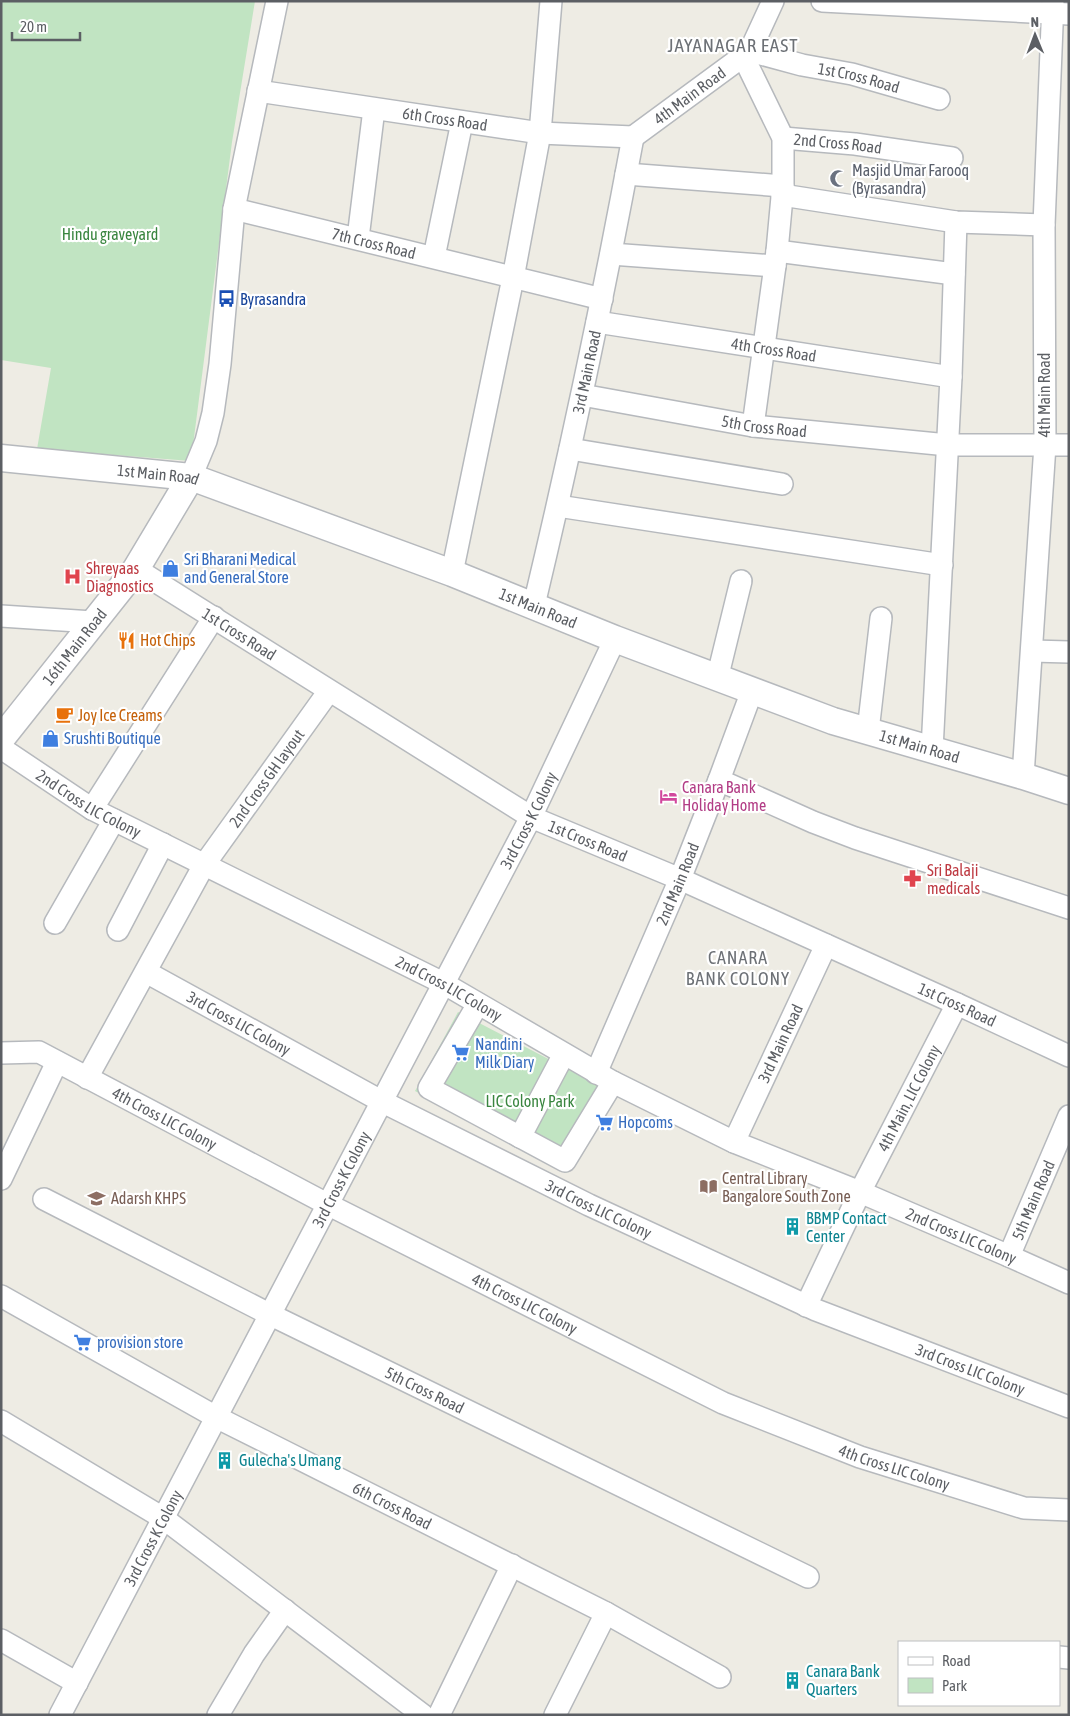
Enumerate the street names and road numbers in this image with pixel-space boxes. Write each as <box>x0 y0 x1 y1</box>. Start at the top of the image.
street label: 1st Cross Road <box>817 59 902 96</box>
street label: 4th Main Road <box>650 63 729 128</box>
street label: 6th Cross Road <box>401 104 489 134</box>
street label: 2nd Cross Road <box>793 130 883 157</box>
street label: 7th Cross Road <box>330 224 418 262</box>
street label: 3rd Main Road <box>569 329 604 415</box>
street label: 4th Cross Road <box>730 334 818 365</box>
street label: 4th Main Road <box>1035 353 1053 437</box>
street label: 5th Cross Road <box>720 412 808 440</box>
street label: 1st Main Road <box>116 461 202 488</box>
street label: 1st Main Road <box>497 584 580 632</box>
street label: 1st Cross Road <box>199 604 280 664</box>
street label: 16th Main Road <box>39 605 110 688</box>
street label: 2nd Cross GH layout <box>225 725 308 831</box>
street label: 1st Main Road <box>878 726 962 766</box>
street label: 2nd Cross LIC Colony <box>33 765 144 842</box>
street label: 3rd Cross K Colony <box>497 769 561 872</box>
street label: 1st Cross Road <box>546 816 630 865</box>
street label: 2nd Main Road <box>652 840 702 928</box>
street label: 2nd Cross LIC Colony <box>393 952 506 1026</box>
street label: 1st Cross Road <box>915 979 999 1030</box>
street label: 3rd Cross LIC Colony <box>184 987 294 1060</box>
street label: 3rd Main Road <box>754 1001 806 1085</box>
street label: 4th Main, LIC Colony <box>874 1041 944 1154</box>
street label: 4th Cross LIC Colony <box>109 1083 220 1154</box>
street label: 3rd Cross K Colony <box>308 1128 375 1230</box>
street label: 5th Main Road <box>1008 1158 1058 1242</box>
street label: 3rd Cross LIC Colony <box>543 1176 655 1243</box>
street label: 2nd Cross LIC Colony <box>903 1204 1020 1268</box>
street label: 4th Cross LIC Colony <box>469 1269 581 1338</box>
street label: 3rd Cross LIC Colony <box>913 1340 1028 1399</box>
street label: 5th Cross Road <box>382 1363 467 1417</box>
street label: 4th Cross LIC Colony <box>836 1441 952 1494</box>
street label: 6th Cross Road <box>350 1478 435 1533</box>
street label: 3rd Cross K Colony <box>120 1486 187 1589</box>

